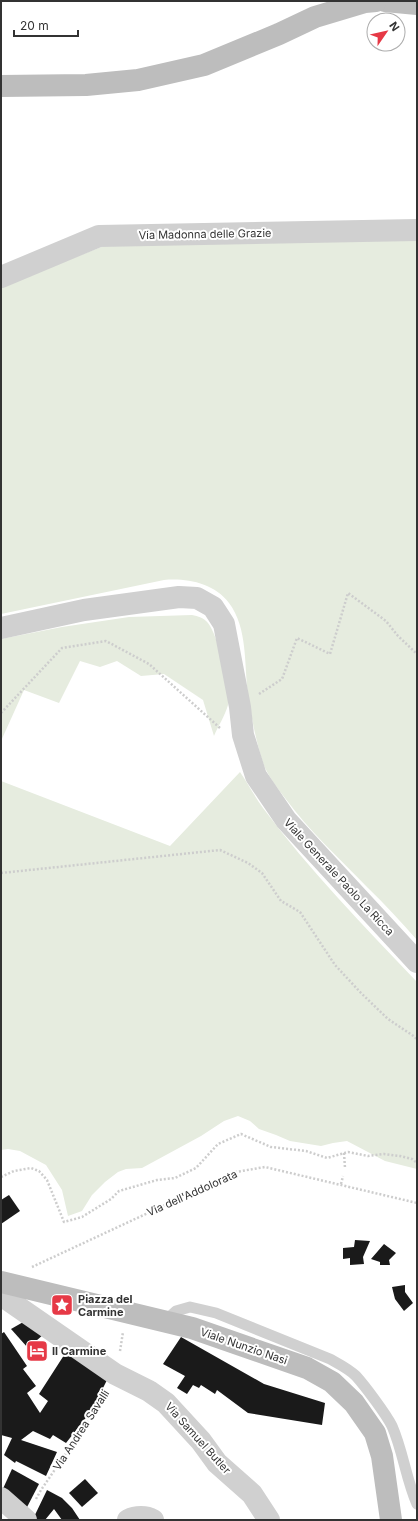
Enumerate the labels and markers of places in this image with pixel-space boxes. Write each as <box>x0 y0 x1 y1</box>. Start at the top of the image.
place icon: Piazza del Carmine <box>49 1292 75 1318</box>
place label: Piazza del Carmine <box>78 1292 133 1319</box>
hotel icon: Il Carmine <box>24 1338 50 1364</box>
place label: Il Carmine <box>52 1344 107 1358</box>

